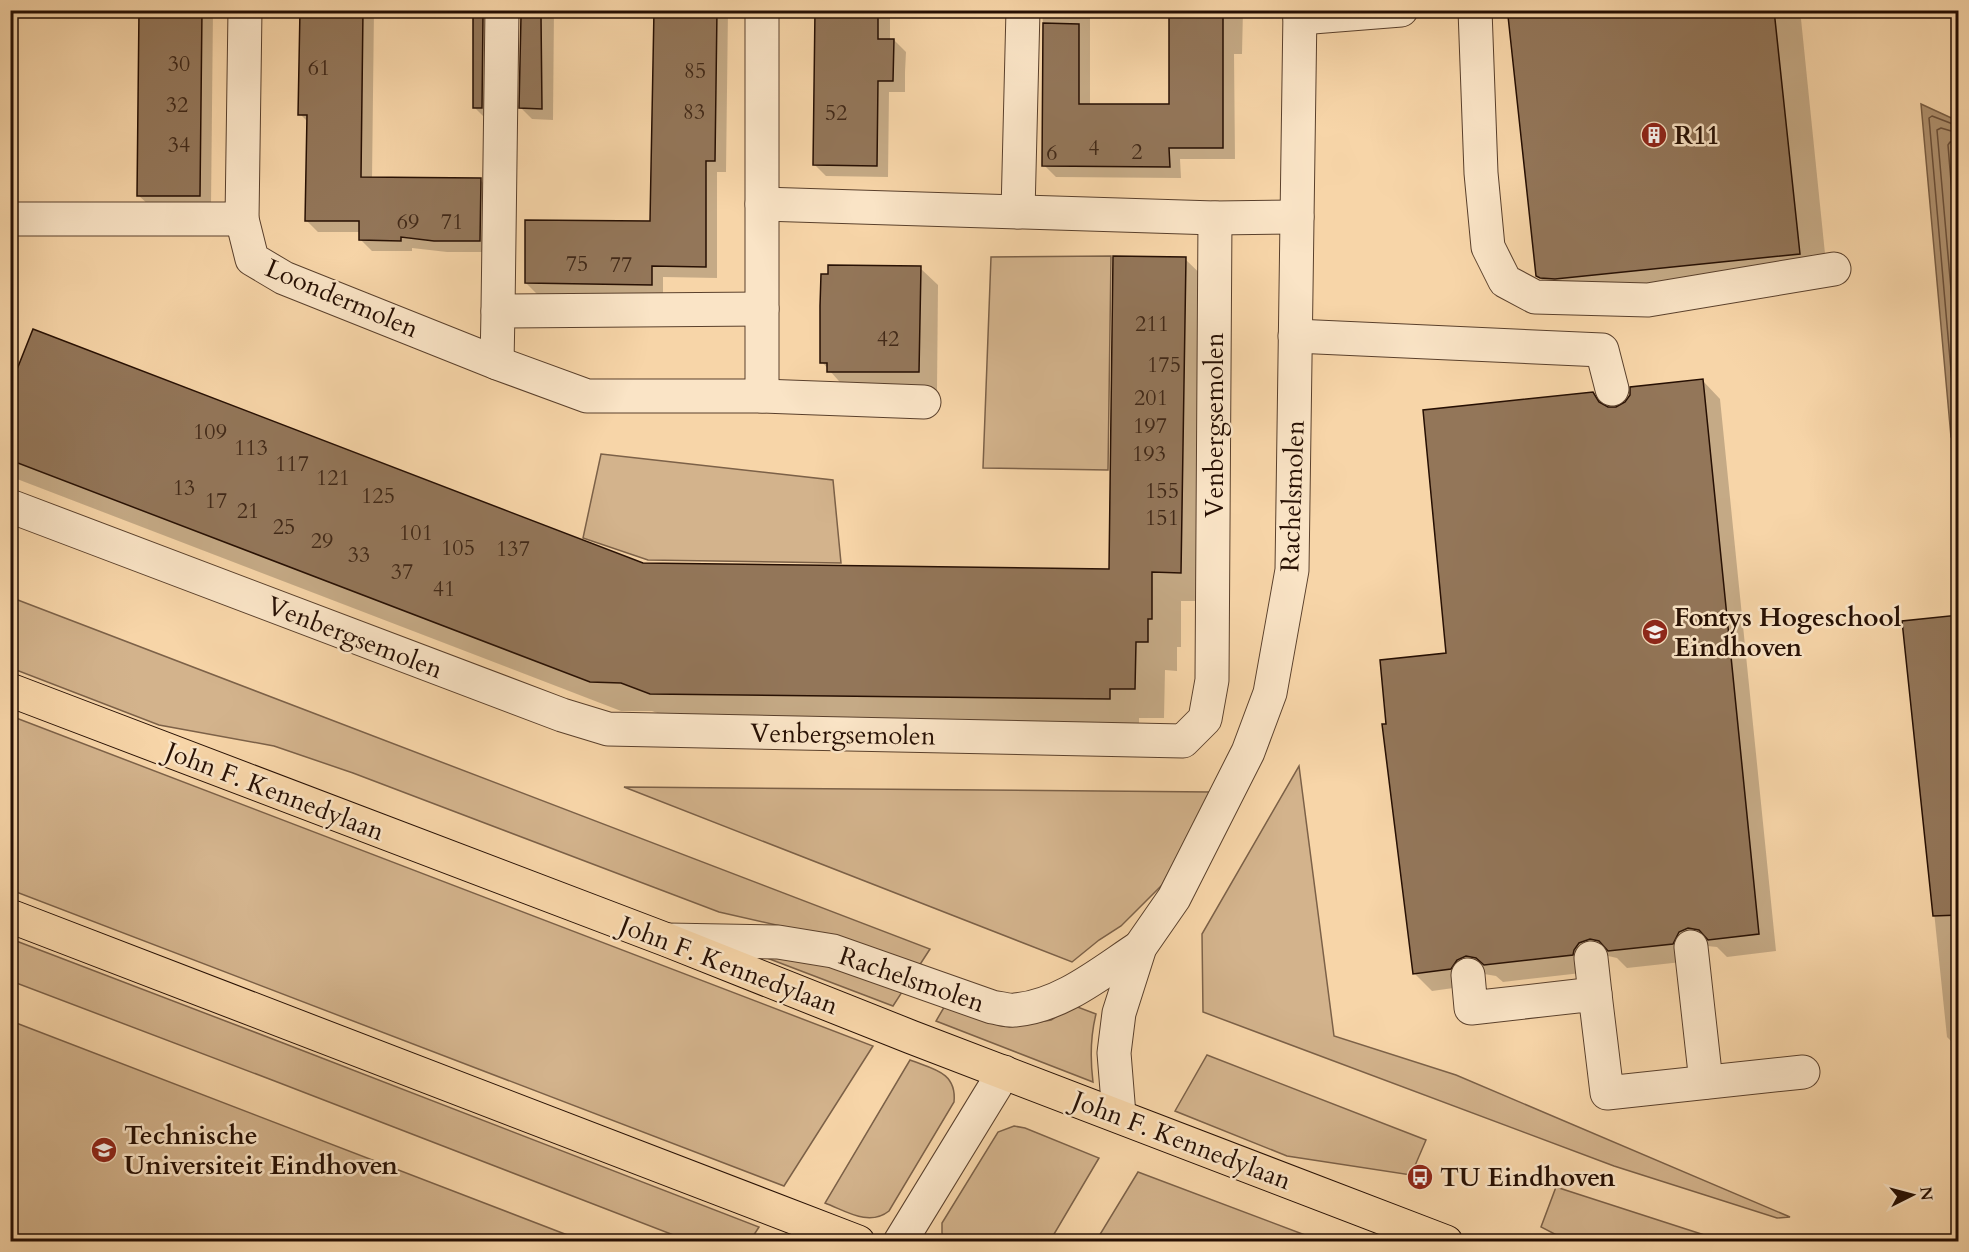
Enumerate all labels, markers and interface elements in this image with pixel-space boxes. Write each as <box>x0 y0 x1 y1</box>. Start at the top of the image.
house number: 30 <box>168 49 190 79</box>
house number: 61 <box>308 53 330 83</box>
house number: 85 <box>684 56 706 86</box>
house number: 32 <box>166 90 188 120</box>
house number: 83 <box>683 97 705 127</box>
house number: 52 <box>825 98 847 128</box>
place label: R11 <box>1674 118 1720 153</box>
building icon: R11 <box>1639 120 1669 150</box>
house number: 34 <box>168 130 190 160</box>
house number: 4 <box>1088 133 1100 163</box>
house number: 2 <box>1131 137 1143 167</box>
house number: 6 <box>1046 138 1058 168</box>
house number: 69 <box>397 207 419 237</box>
house number: 71 <box>441 207 463 237</box>
house number: 75 <box>566 249 588 279</box>
house number: 77 <box>610 250 632 280</box>
street label: Loondermolen <box>260 251 424 346</box>
house number: 211 <box>1135 309 1169 339</box>
house number: 42 <box>877 324 899 354</box>
street label: Venbergsemolen <box>1197 332 1232 518</box>
house number: 175 <box>1147 350 1181 380</box>
house number: 201 <box>1134 383 1168 413</box>
house number: 197 <box>1133 411 1167 441</box>
house number: 109 <box>193 417 227 447</box>
street label: Rachelsmolen <box>1272 419 1313 572</box>
house number: 113 <box>234 433 268 463</box>
house number: 193 <box>1132 439 1166 469</box>
house number: 117 <box>275 449 309 479</box>
house number: 121 <box>316 463 350 493</box>
house number: 13 <box>173 473 195 503</box>
house number: 155 <box>1145 476 1179 506</box>
house number: 125 <box>361 481 395 511</box>
house number: 17 <box>205 486 227 516</box>
house number: 21 <box>237 496 259 526</box>
house number: 151 <box>1145 503 1179 533</box>
house number: 25 <box>273 512 295 542</box>
house number: 101 <box>399 518 433 548</box>
house number: 29 <box>311 526 333 556</box>
house number: 105 <box>441 533 475 563</box>
house number: 137 <box>496 534 530 564</box>
house number: 33 <box>348 540 370 570</box>
house number: 37 <box>391 557 413 587</box>
house number: 41 <box>433 574 455 604</box>
street label: Venbergsemolen <box>262 588 448 687</box>
place label: Fontys Hogeschool Eindhoven <box>1674 600 1902 665</box>
school or university icon: Fontys Hogeschool Eindhoven <box>1640 617 1670 647</box>
street label: Venbergsemolen <box>750 715 936 754</box>
street label: John F. Kennedylaan <box>157 732 389 849</box>
street label: John F. Kennedylaan <box>611 906 843 1023</box>
street label: Rachelsmolen <box>834 938 989 1021</box>
street label: John F. Kennedylaan <box>1064 1081 1296 1198</box>
place label: Technische Universiteit Eindhoven <box>124 1118 398 1183</box>
school or university icon: Technische Universiteit Eindhoven <box>89 1135 119 1165</box>
place label: TU Eindhoven <box>1440 1160 1616 1195</box>
bus stop icon: TU Eindhoven <box>1405 1162 1435 1192</box>
north arrow <box>1882 1165 1942 1225</box>
text: N <box>1914 1185 1938 1202</box>

